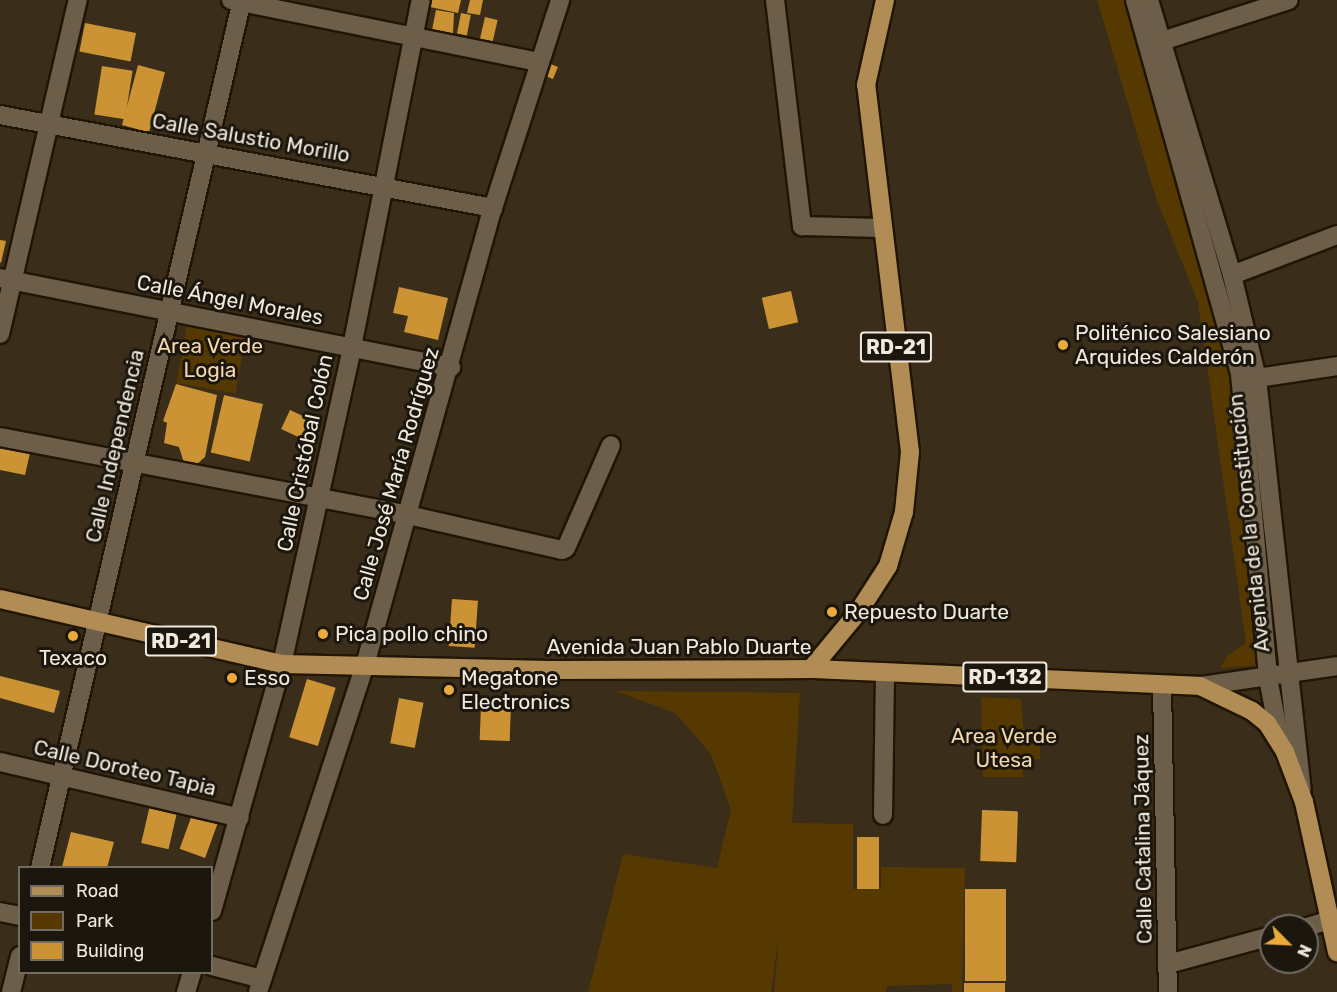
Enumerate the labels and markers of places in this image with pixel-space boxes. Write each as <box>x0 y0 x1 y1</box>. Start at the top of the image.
place label: Politénico Salesiano Arquides Calderón <box>1075 320 1271 370</box>
marker: Politénico Salesiano Arquides Calderón <box>1056 338 1070 352</box>
place label: Repuesto Duarte <box>844 599 1009 625</box>
marker: Repuesto Duarte <box>825 605 839 619</box>
place label: Pica pollo chino <box>335 621 488 647</box>
marker: Pica pollo chino <box>316 627 330 641</box>
marker: Texaco <box>66 629 80 643</box>
place label: Texaco <box>39 645 107 671</box>
place label: Esso <box>244 665 290 691</box>
place label: Megatone Electronics <box>461 665 570 715</box>
marker: Esso <box>225 671 239 685</box>
marker: Megatone Electronics <box>442 683 456 697</box>

